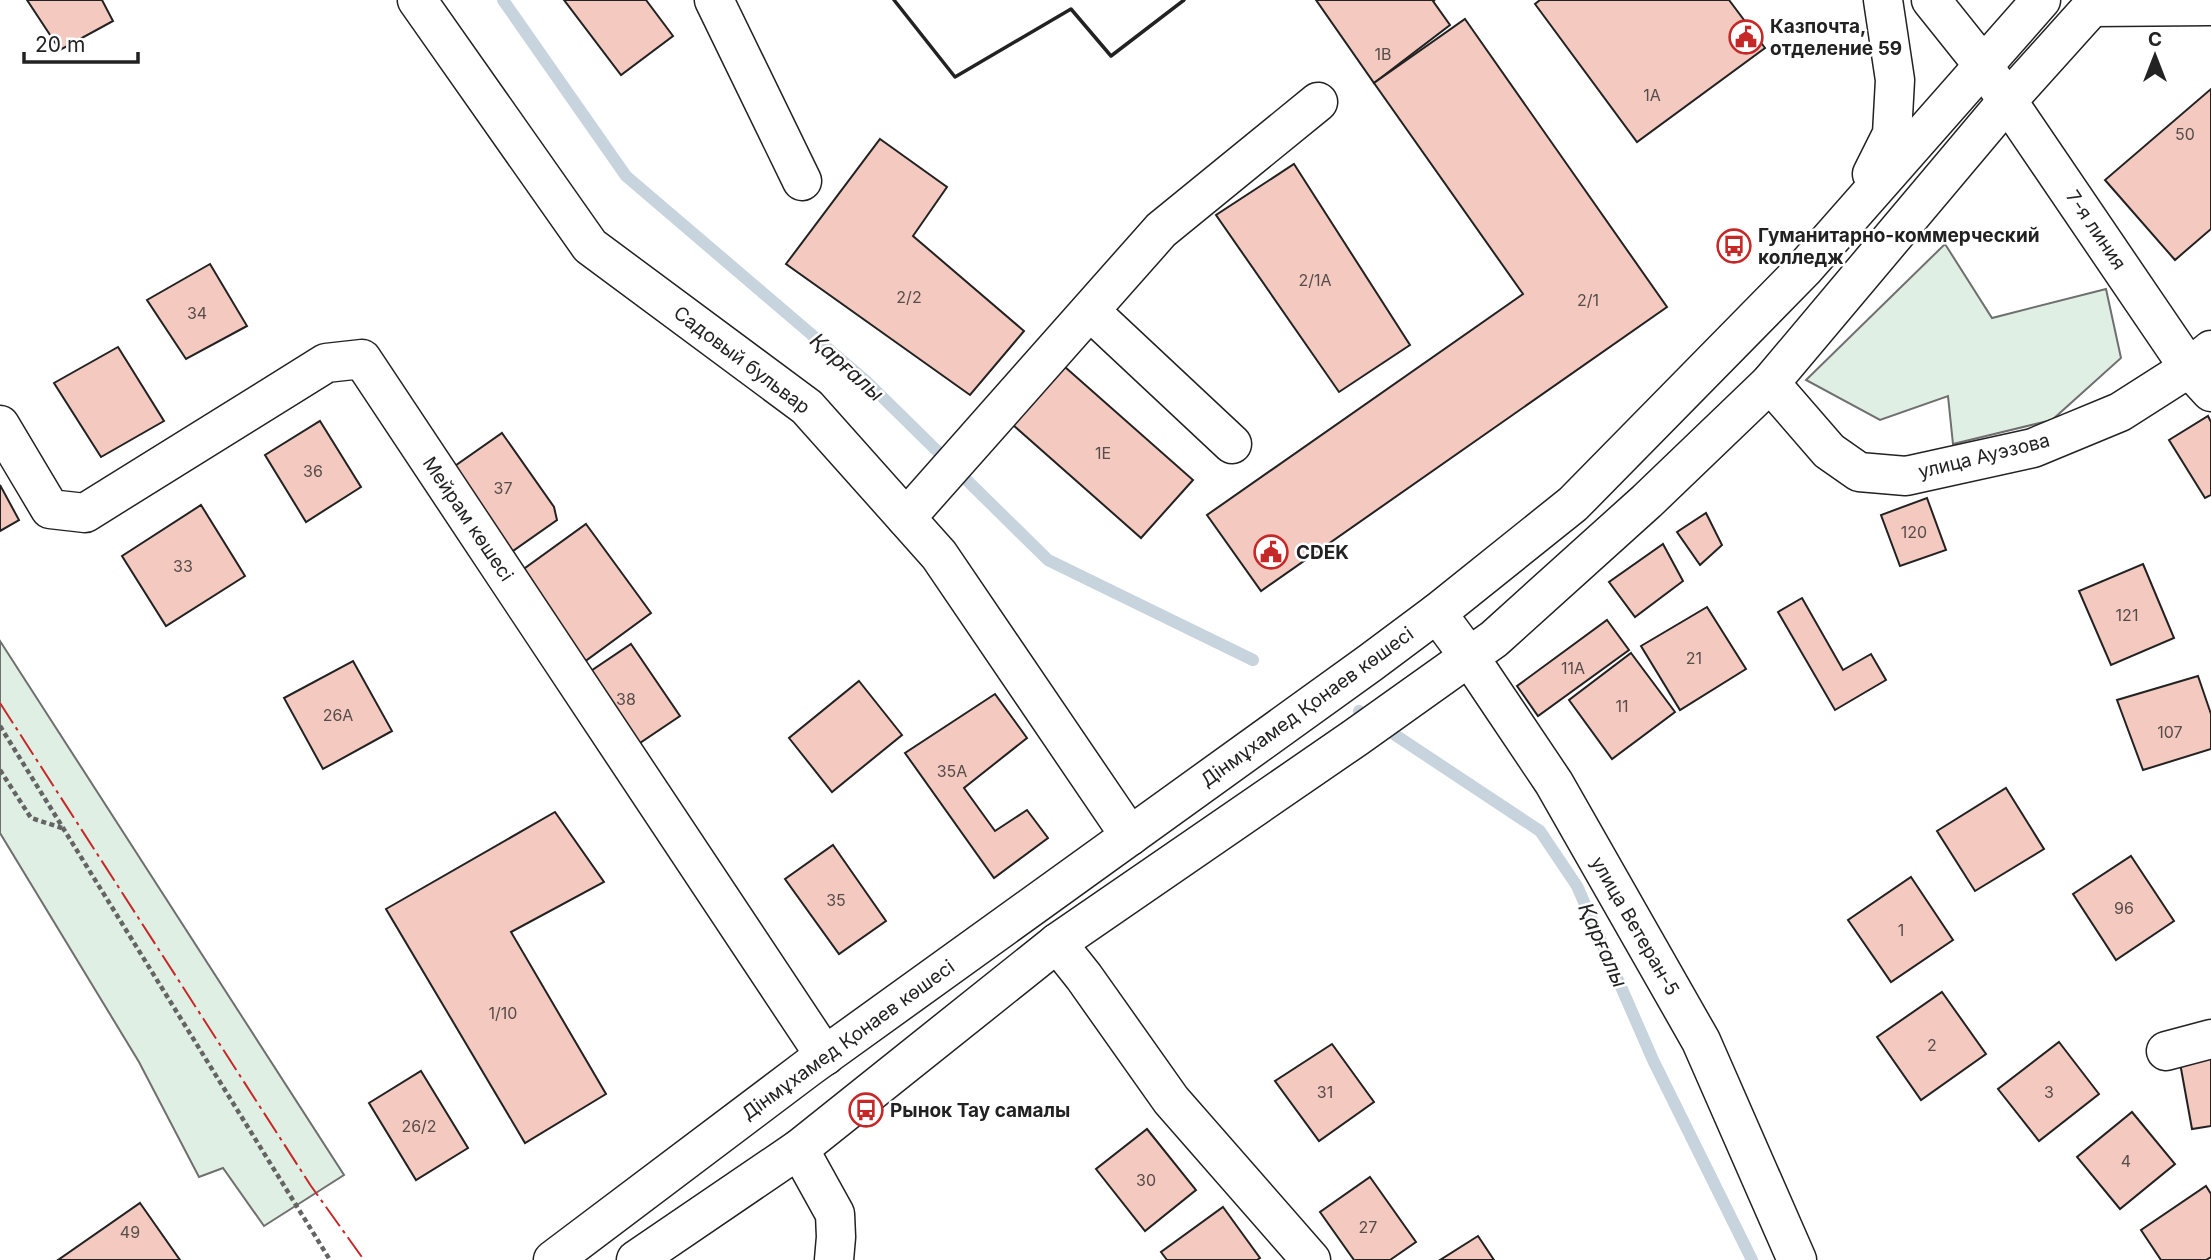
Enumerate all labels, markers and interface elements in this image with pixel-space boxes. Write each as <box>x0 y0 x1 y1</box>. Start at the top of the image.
place label: Казпочта, отделение 59 <box>1770 15 1902 60</box>
public building icon: Казпочта, отделение 59 <box>1727 18 1765 56</box>
scale bar <box>24 21 138 65</box>
north arrow <box>2120 21 2190 91</box>
text: С <box>2148 28 2162 51</box>
text: 20 m <box>35 32 85 57</box>
house number: 1В <box>1375 44 1391 64</box>
house number: 1А <box>1643 85 1661 105</box>
house number: 50 <box>2175 124 2195 144</box>
street label: 7-я линия <box>2061 186 2131 274</box>
place label: Гуманитарно-коммерческий колледж <box>1758 224 2040 269</box>
bus stop icon: Гуманитарно-коммерческий колледж <box>1715 227 1753 265</box>
house number: 2/1А <box>1298 270 1332 290</box>
house number: 2/2 <box>896 287 922 307</box>
house number: 2/1 <box>1577 290 1599 310</box>
street label: Садовый бульвар <box>669 301 815 419</box>
house number: 34 <box>187 303 207 323</box>
water label: Қарғалы <box>805 328 889 406</box>
street label: улица Ауэзова <box>1916 429 2052 483</box>
house number: 1Е <box>1095 443 1111 463</box>
street label: Мейрам көшесі <box>418 452 518 586</box>
house number: 36 <box>303 461 323 481</box>
house number: 37 <box>494 478 512 498</box>
house number: 120 <box>1901 522 1927 542</box>
public building icon: CDEK <box>1252 533 1290 571</box>
place label: CDEK <box>1296 541 1349 564</box>
house number: 33 <box>173 556 193 576</box>
house number: 121 <box>2116 605 2138 625</box>
street label: Дінмұхамед Қонаев көшесі <box>1196 622 1418 792</box>
house number: 21 <box>1686 648 1702 668</box>
house number: 11А <box>1561 658 1585 678</box>
house number: 38 <box>616 689 636 709</box>
house number: 11 <box>1615 696 1629 716</box>
house number: 26А <box>323 705 353 725</box>
house number: 107 <box>2157 722 2183 742</box>
house number: 35А <box>937 761 967 781</box>
street label: улица Ветеран-5 <box>1586 852 1684 1000</box>
house number: 35 <box>826 890 846 910</box>
house number: 96 <box>2114 898 2134 918</box>
water label: Қарғалы <box>1573 899 1633 991</box>
house number: 1 <box>1898 920 1904 940</box>
street label: Дінмұхамед Қонаев көшесі <box>737 955 959 1125</box>
house number: 1/10 <box>489 1003 517 1023</box>
house number: 2 <box>1927 1035 1937 1055</box>
house number: 31 <box>1317 1082 1333 1102</box>
house number: 3 <box>2044 1082 2054 1102</box>
bus stop icon: Рынок Тау самалы <box>847 1091 885 1129</box>
place label: Рынок Тау самалы <box>890 1099 1070 1122</box>
house number: 26/2 <box>401 1116 437 1136</box>
house number: 4 <box>2121 1151 2131 1171</box>
house number: 30 <box>1136 1170 1156 1190</box>
house number: 27 <box>1359 1217 1377 1237</box>
house number: 49 <box>120 1222 140 1242</box>

